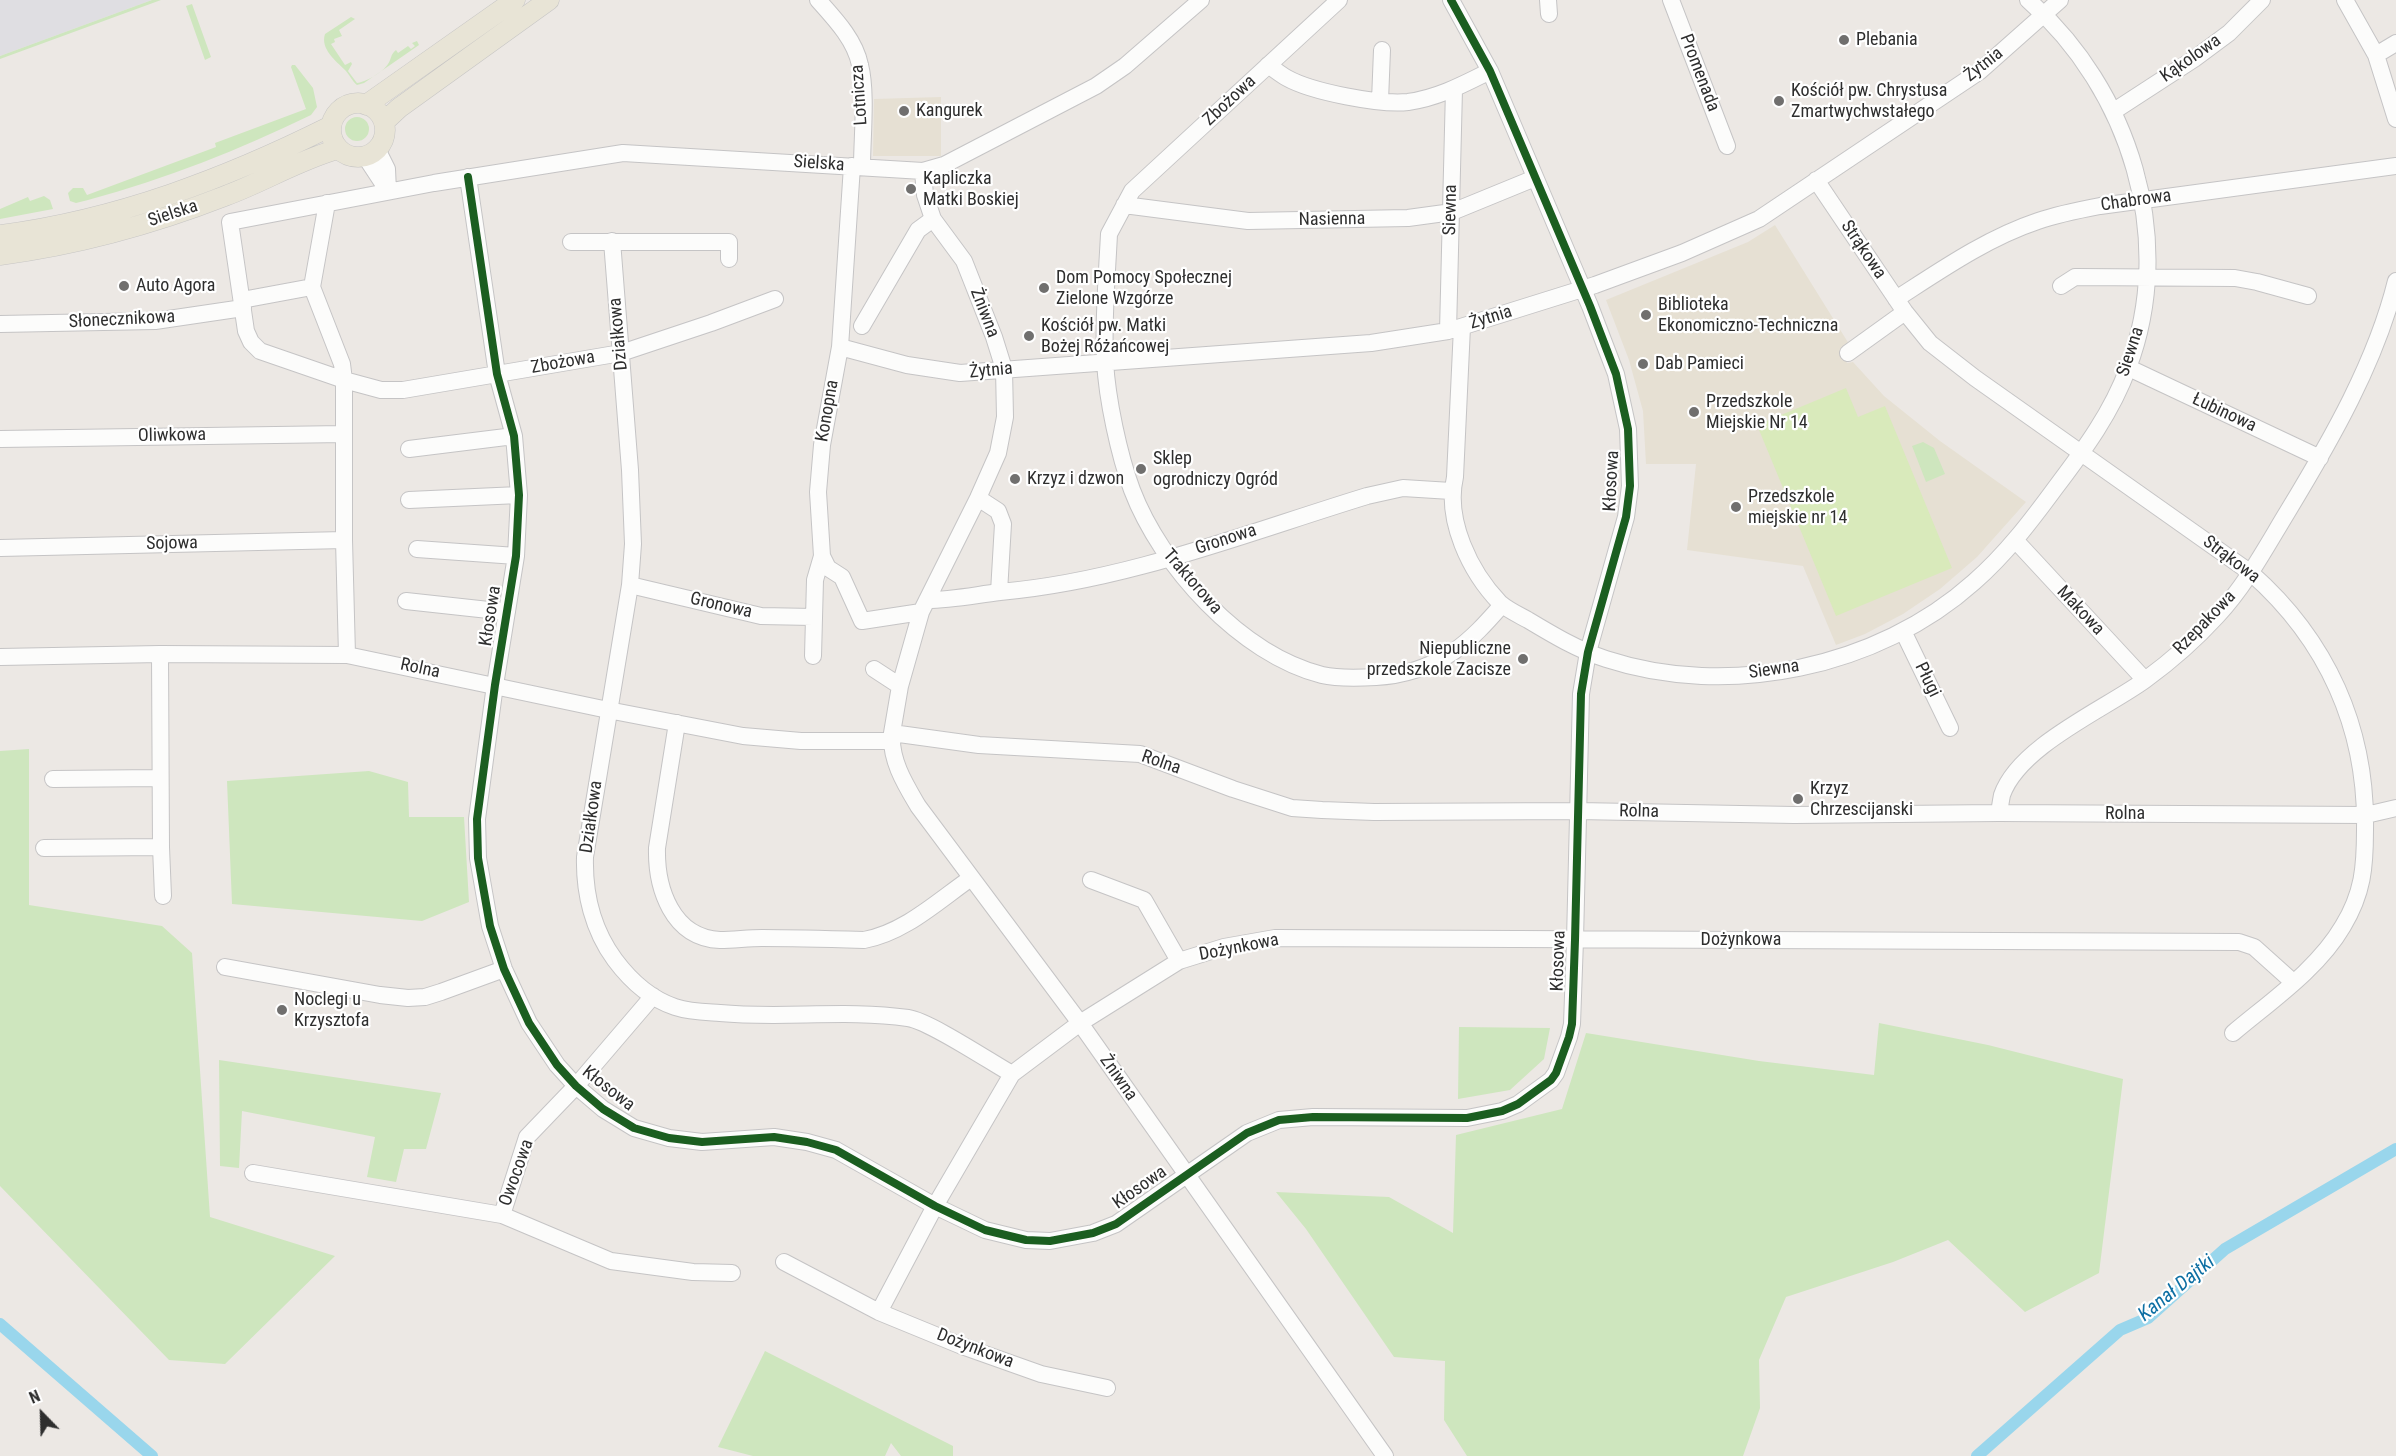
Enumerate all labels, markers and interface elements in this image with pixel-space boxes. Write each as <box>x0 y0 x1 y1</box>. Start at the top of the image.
place label: Plebania <box>1856 29 1918 51</box>
street label: Kąkolowa <box>2157 30 2225 88</box>
street label: Promenada <box>1674 31 1724 115</box>
marker: Plebania <box>1837 33 1851 47</box>
street label: Żytnia <box>1960 43 2008 87</box>
street label: Lotnicza <box>847 64 873 126</box>
street label: Zbożowa <box>1199 71 1261 131</box>
place label: Kościół pw. Chrystusa Zmartwychwstałego <box>1791 80 1947 122</box>
marker: Kościół pw. Chrystusa Zmartwychwstałego <box>1772 94 1786 108</box>
place label: Kangurek <box>916 100 983 122</box>
marker: Kangurek <box>897 104 911 118</box>
street label: Sielska <box>793 151 845 177</box>
place label: Kapliczka Matki Boskiej <box>923 168 1019 210</box>
marker: Kapliczka Matki Boskiej <box>904 182 918 196</box>
street label: Siewna <box>1440 184 1462 236</box>
street label: Chabrowa <box>2099 185 2173 217</box>
street label: Sielska <box>145 196 201 232</box>
street label: Nasienna <box>1299 209 1365 231</box>
street label: Strąkowa <box>1836 217 1890 283</box>
place label: Dom Pomocy Społecznej Zielone Wzgórze <box>1056 267 1232 310</box>
place label: Auto Agora <box>136 275 215 297</box>
marker: Auto Agora <box>117 279 131 293</box>
marker: Dom Pomocy Społecznej Zielone Wzgórze <box>1037 281 1051 295</box>
street label: Żniwna <box>965 285 1003 341</box>
place label: Biblioteka Ekonomiczno-Techniczna <box>1658 294 1838 336</box>
street label: Działkowa <box>605 297 633 371</box>
street label: Żytnia <box>1467 301 1515 335</box>
street label: Słonecznikowa <box>68 306 176 334</box>
marker: Biblioteka Ekonomiczno-Techniczna <box>1639 308 1653 322</box>
place label: Kościół pw. Matki Bożej Różańcowej <box>1041 315 1169 358</box>
street label: Siewna <box>2113 324 2149 380</box>
marker: Kościół pw. Matki Bożej Różańcowej <box>1022 329 1036 343</box>
street label: Zbożowa <box>529 347 597 379</box>
place label: Dab Pamieci <box>1655 353 1744 375</box>
marker: Dab Pamieci <box>1636 357 1650 371</box>
street label: Żytnia <box>968 358 1014 384</box>
street label: Konopna <box>812 378 844 444</box>
street label: Łubinowa <box>2188 389 2260 437</box>
place label: Przedszkole Miejskie Nr 14 <box>1706 391 1808 434</box>
marker: Przedszkole Miejskie Nr 14 <box>1687 405 1701 419</box>
street label: Oliwkowa <box>138 425 206 447</box>
place label: Sklep ogrodniczy Ogród <box>1153 448 1278 490</box>
street label: Kłosowa <box>1600 450 1624 512</box>
marker: Sklep ogrodniczy Ogród <box>1134 462 1148 476</box>
place label: Krzyz i dzwon <box>1027 468 1124 490</box>
marker: Krzyz i dzwon <box>1008 472 1022 486</box>
place label: Przedszkole miejskie nr 14 <box>1748 486 1847 528</box>
marker: Przedszkole miejskie nr 14 <box>1729 500 1743 514</box>
street label: Gronowa <box>1193 520 1259 560</box>
street label: Strąkowa <box>2198 532 2264 588</box>
street label: Sojowa <box>146 533 198 555</box>
street label: Traktorowa <box>1158 545 1226 619</box>
street label: Makowa <box>2052 582 2108 640</box>
street label: Kłosowa <box>476 584 506 648</box>
street label: Rzepakowa <box>2169 586 2241 660</box>
street label: Gronowa <box>688 588 754 624</box>
place label: Niepubliczne przedszkole Zacisze <box>1367 638 1511 680</box>
marker: Niepubliczne przedszkole Zacisze <box>1516 652 1530 666</box>
street label: Rolna <box>398 654 442 684</box>
street label: Siewna <box>1747 656 1801 684</box>
street label: Pługi <box>1909 659 1945 701</box>
street label: Rolna <box>1139 746 1183 780</box>
place label: Krzyz Chrzescijanski <box>1810 778 1913 820</box>
street label: Działkowa <box>576 779 608 855</box>
marker: Krzyz Chrzescijanski <box>1791 792 1805 806</box>
street label: Rolna <box>1619 801 1659 823</box>
street label: Rolna <box>2105 803 2145 825</box>
street label: Dożynkowa <box>1701 929 1781 951</box>
street label: Dożynkowa <box>1197 930 1281 966</box>
street label: Kłosowa <box>1547 930 1571 992</box>
place label: Noclegi u Krzysztofa <box>294 989 369 1032</box>
marker: Noclegi u Krzysztofa <box>275 1003 289 1017</box>
street label: Żniwna <box>1094 1051 1142 1105</box>
street label: Kłosowa <box>577 1062 639 1116</box>
street label: Owocowa <box>495 1137 539 1209</box>
street label: Kłosowa <box>1109 1162 1171 1214</box>
water label: Kanał Dajtki <box>2134 1251 2220 1327</box>
street label: Dożynkowa <box>933 1324 1017 1374</box>
north arrow <box>12 1384 72 1444</box>
text: N <box>27 1386 43 1408</box>

